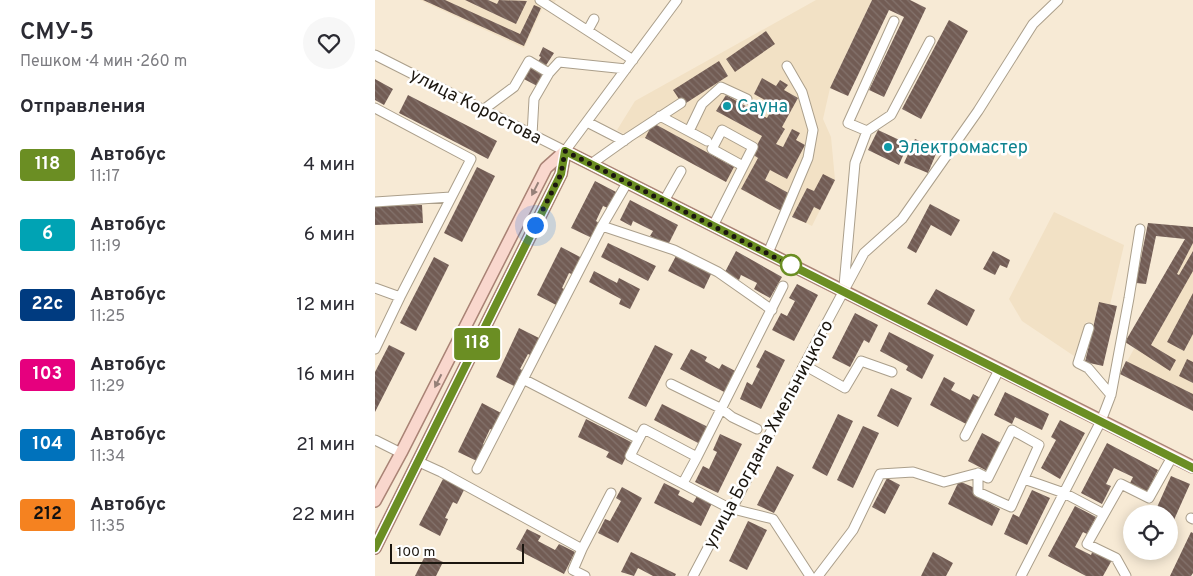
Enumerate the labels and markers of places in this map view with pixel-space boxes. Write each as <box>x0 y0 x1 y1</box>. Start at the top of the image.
place label: Сауна <box>737 96 788 119</box>
marker: Сауна <box>721 100 733 112</box>
place label: Электромастер <box>898 137 1028 160</box>
marker: Электромастер <box>882 141 894 153</box>
unlabelled marker <box>780 254 802 276</box>

